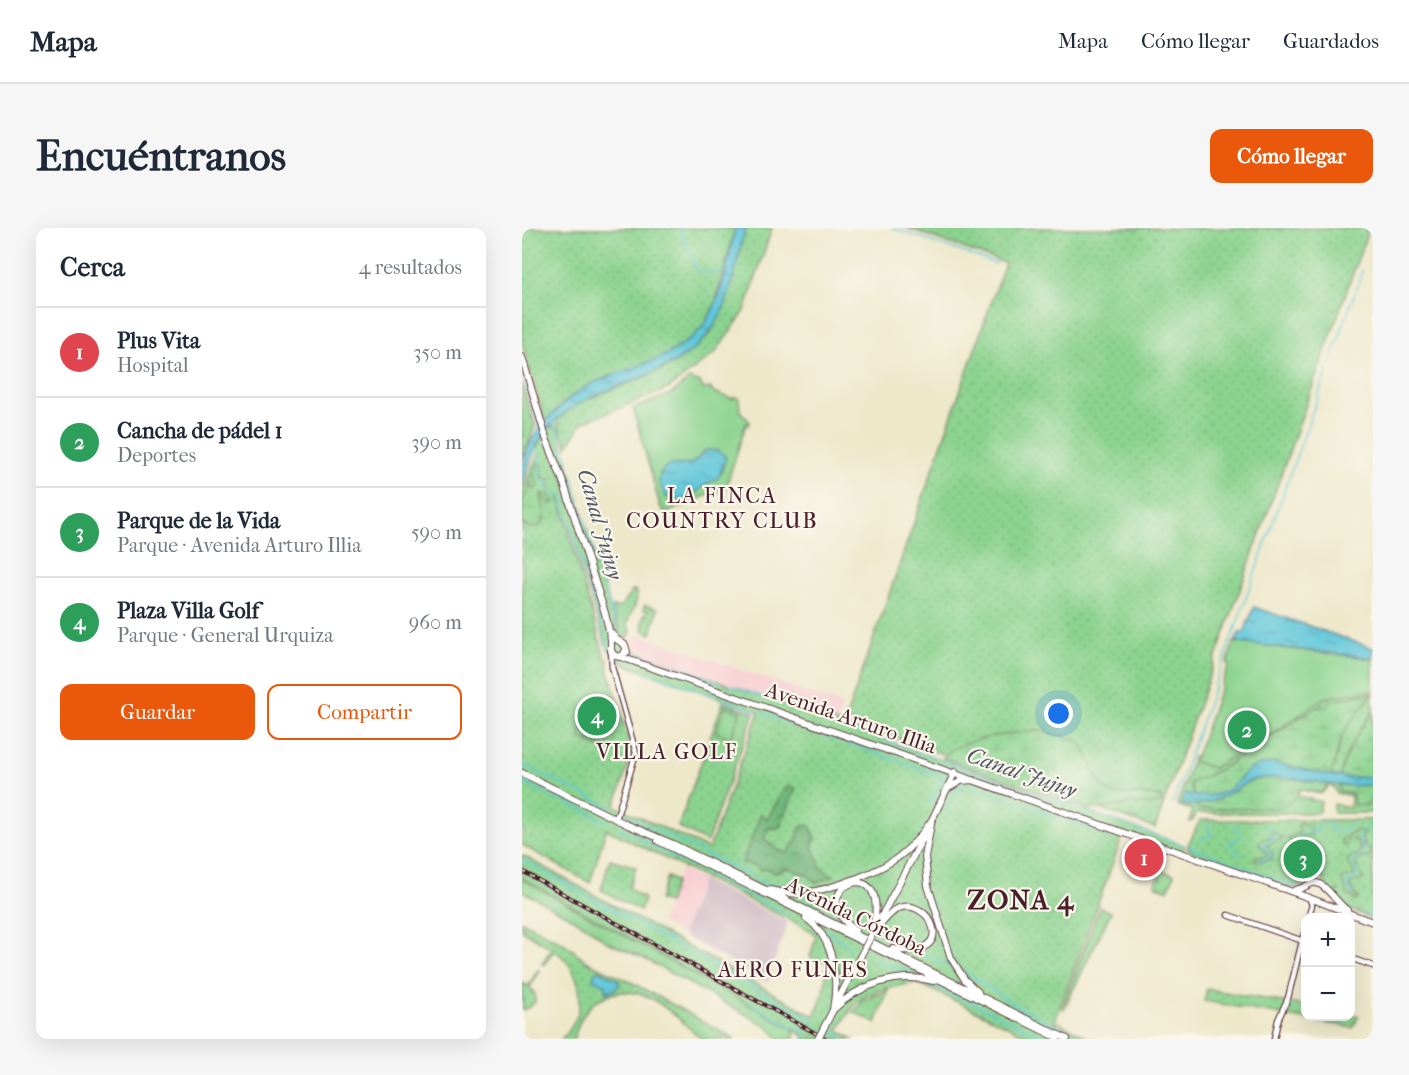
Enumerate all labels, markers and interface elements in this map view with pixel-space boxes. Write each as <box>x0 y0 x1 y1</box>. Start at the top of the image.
text: Mapa <box>30 25 97 58</box>
text: Mapa <box>1058 29 1108 53</box>
text: Cómo llegar <box>1141 29 1250 53</box>
text: Guardados <box>1283 29 1379 53</box>
button: Cómo llegar <box>1210 129 1373 183</box>
text: Encuéntranos <box>36 132 286 181</box>
text: Cerca <box>60 252 125 283</box>
text: 4 resultados <box>359 256 462 279</box>
text: Plus Vita <box>117 328 200 354</box>
text: 1 <box>76 341 83 364</box>
text: 350 m <box>413 341 462 364</box>
text: Hospital <box>117 354 189 377</box>
text: Cancha de pádel 1 <box>117 418 283 444</box>
text: 2 <box>74 431 85 454</box>
text: 390 m <box>411 431 462 454</box>
text: Deportes <box>117 444 196 467</box>
water label: Canal Jujuy <box>572 466 628 584</box>
district label: LA FINCA COUNTRY CLUB <box>626 483 818 534</box>
text: Parque de la Vida <box>117 508 280 534</box>
text: 3 <box>75 521 84 544</box>
text: 590 m <box>411 521 462 544</box>
text: Parque · Avenida Arturo Illia <box>117 534 361 557</box>
text: Plaza Villa Golf <box>117 598 259 624</box>
text: 4 <box>74 611 85 634</box>
text: 960 m <box>409 611 462 634</box>
text: Parque · General Urquiza <box>117 624 333 647</box>
street label: Avenida Arturo Illia <box>761 677 940 759</box>
button: Guardar <box>60 684 255 740</box>
button: Compartir <box>267 684 462 740</box>
pin: 4 <box>578 694 616 738</box>
your location <box>1044 699 1073 728</box>
pin: 2 <box>1228 708 1266 752</box>
district label: VILLA GOLF <box>595 739 738 765</box>
water label: Canal Jujuy <box>964 742 1081 804</box>
pin: 1 <box>1124 836 1164 880</box>
pin: 3 <box>1284 836 1322 882</box>
street label: Avenida Córdoba <box>781 871 931 961</box>
district label: ZONA 4 <box>967 884 1075 917</box>
map controls <box>1301 913 1355 1021</box>
button: + <box>1301 913 1355 967</box>
district label: AERO FUNES <box>717 957 868 983</box>
button: − <box>1301 967 1355 1021</box>

